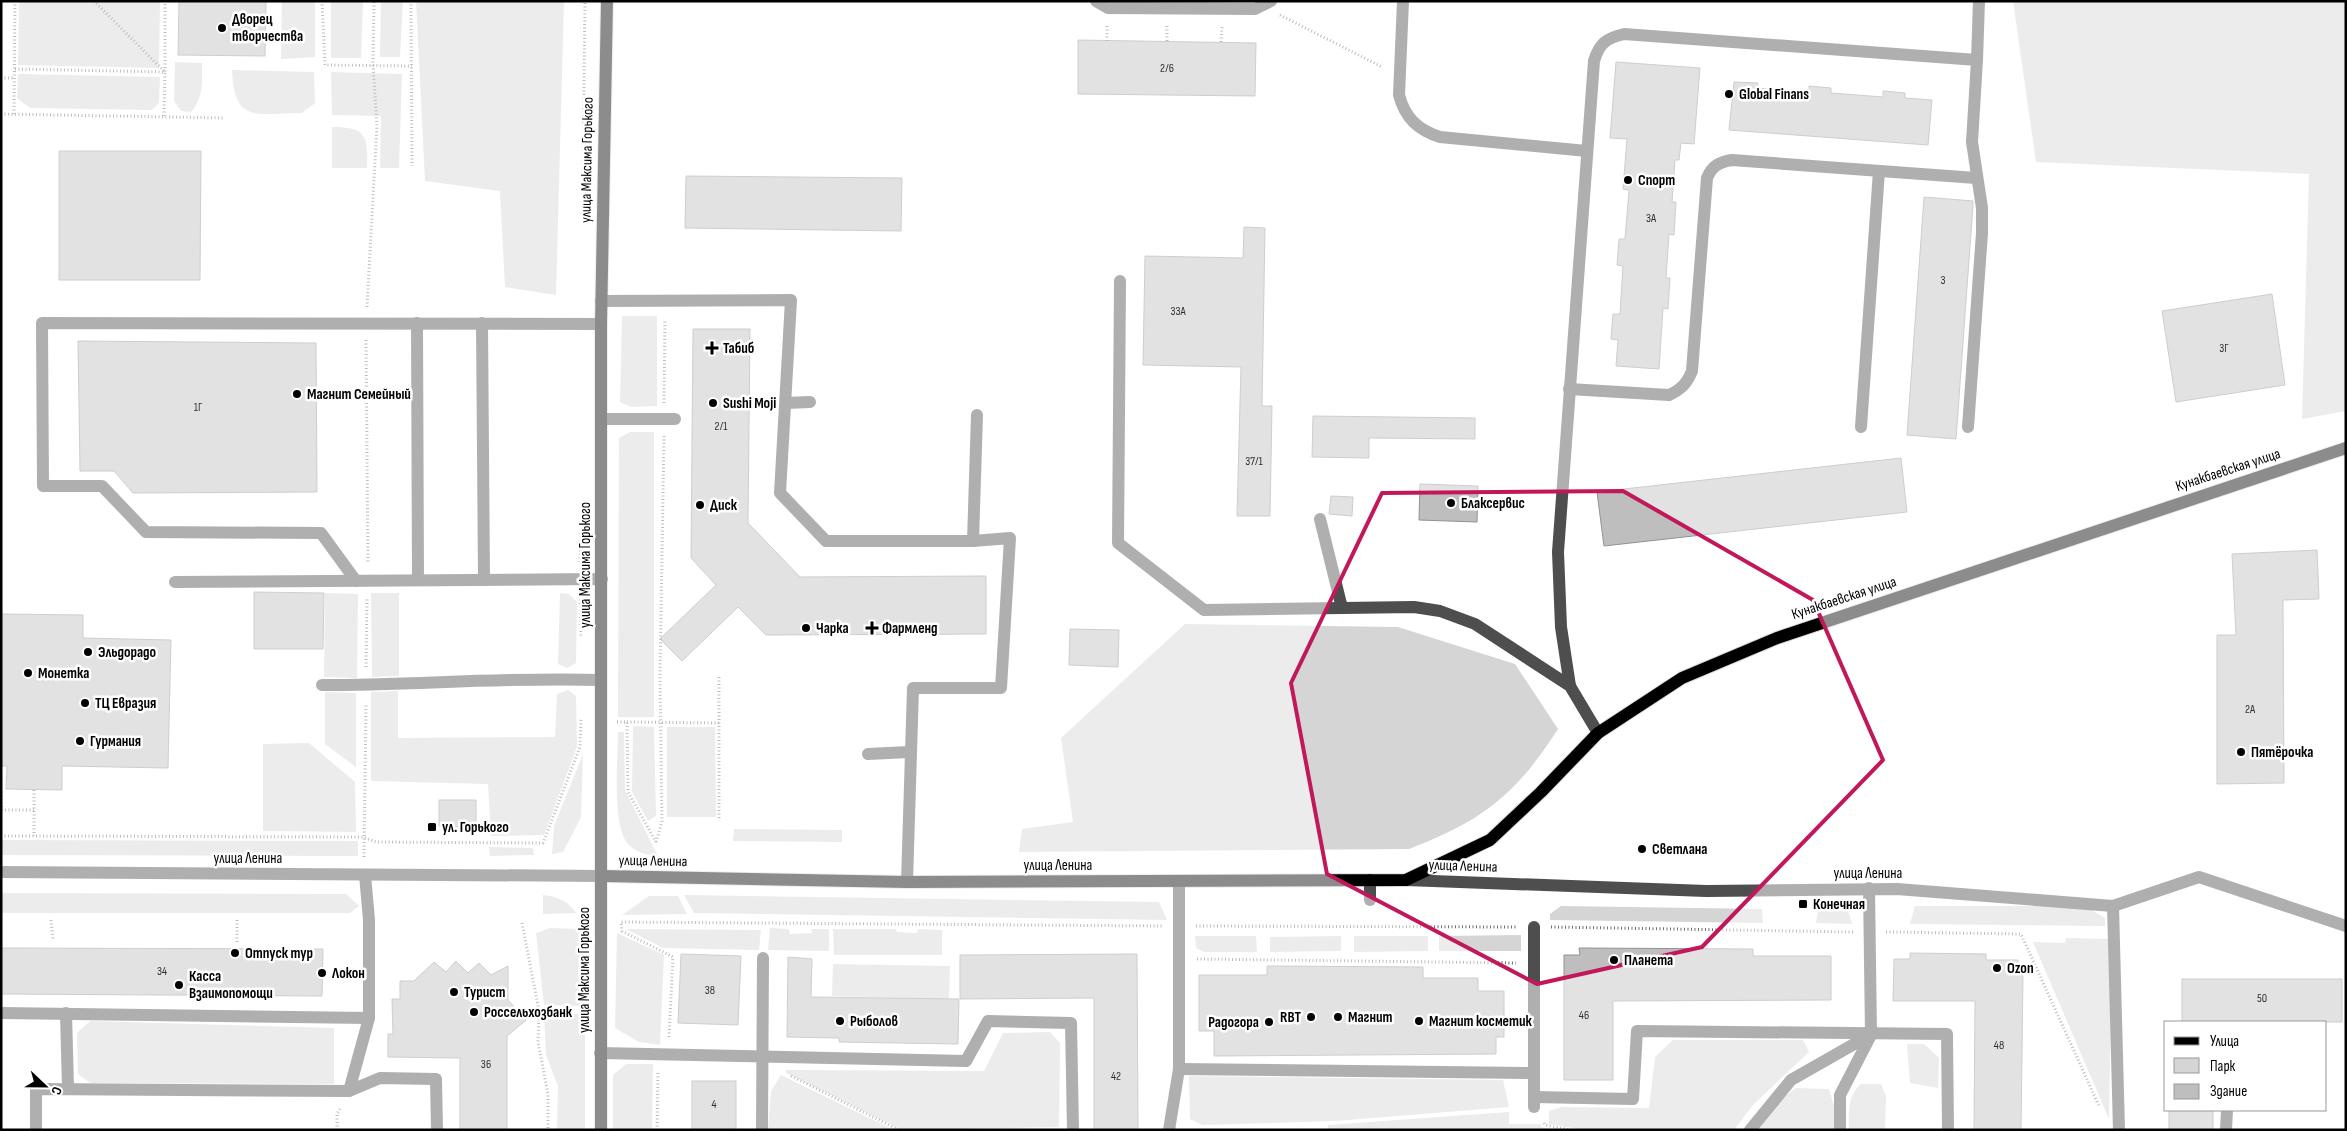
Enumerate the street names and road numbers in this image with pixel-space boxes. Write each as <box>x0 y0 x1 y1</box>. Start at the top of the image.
street label: улица Максима Горького <box>576 97 598 223</box>
street label: Кунакбаевская улица <box>2173 444 2283 496</box>
street label: улица Максима Горького <box>576 502 595 628</box>
street label: Кунакбаевская улица <box>1789 572 1899 624</box>
street label: улица Ленина <box>214 849 283 868</box>
street label: улица Ленина <box>618 851 688 871</box>
street label: улица Ленина <box>1428 855 1498 877</box>
street label: улица Ленина <box>1024 856 1093 875</box>
street label: улица Ленина <box>1834 864 1903 883</box>
street label: улица Максима Горького <box>575 907 594 1033</box>

